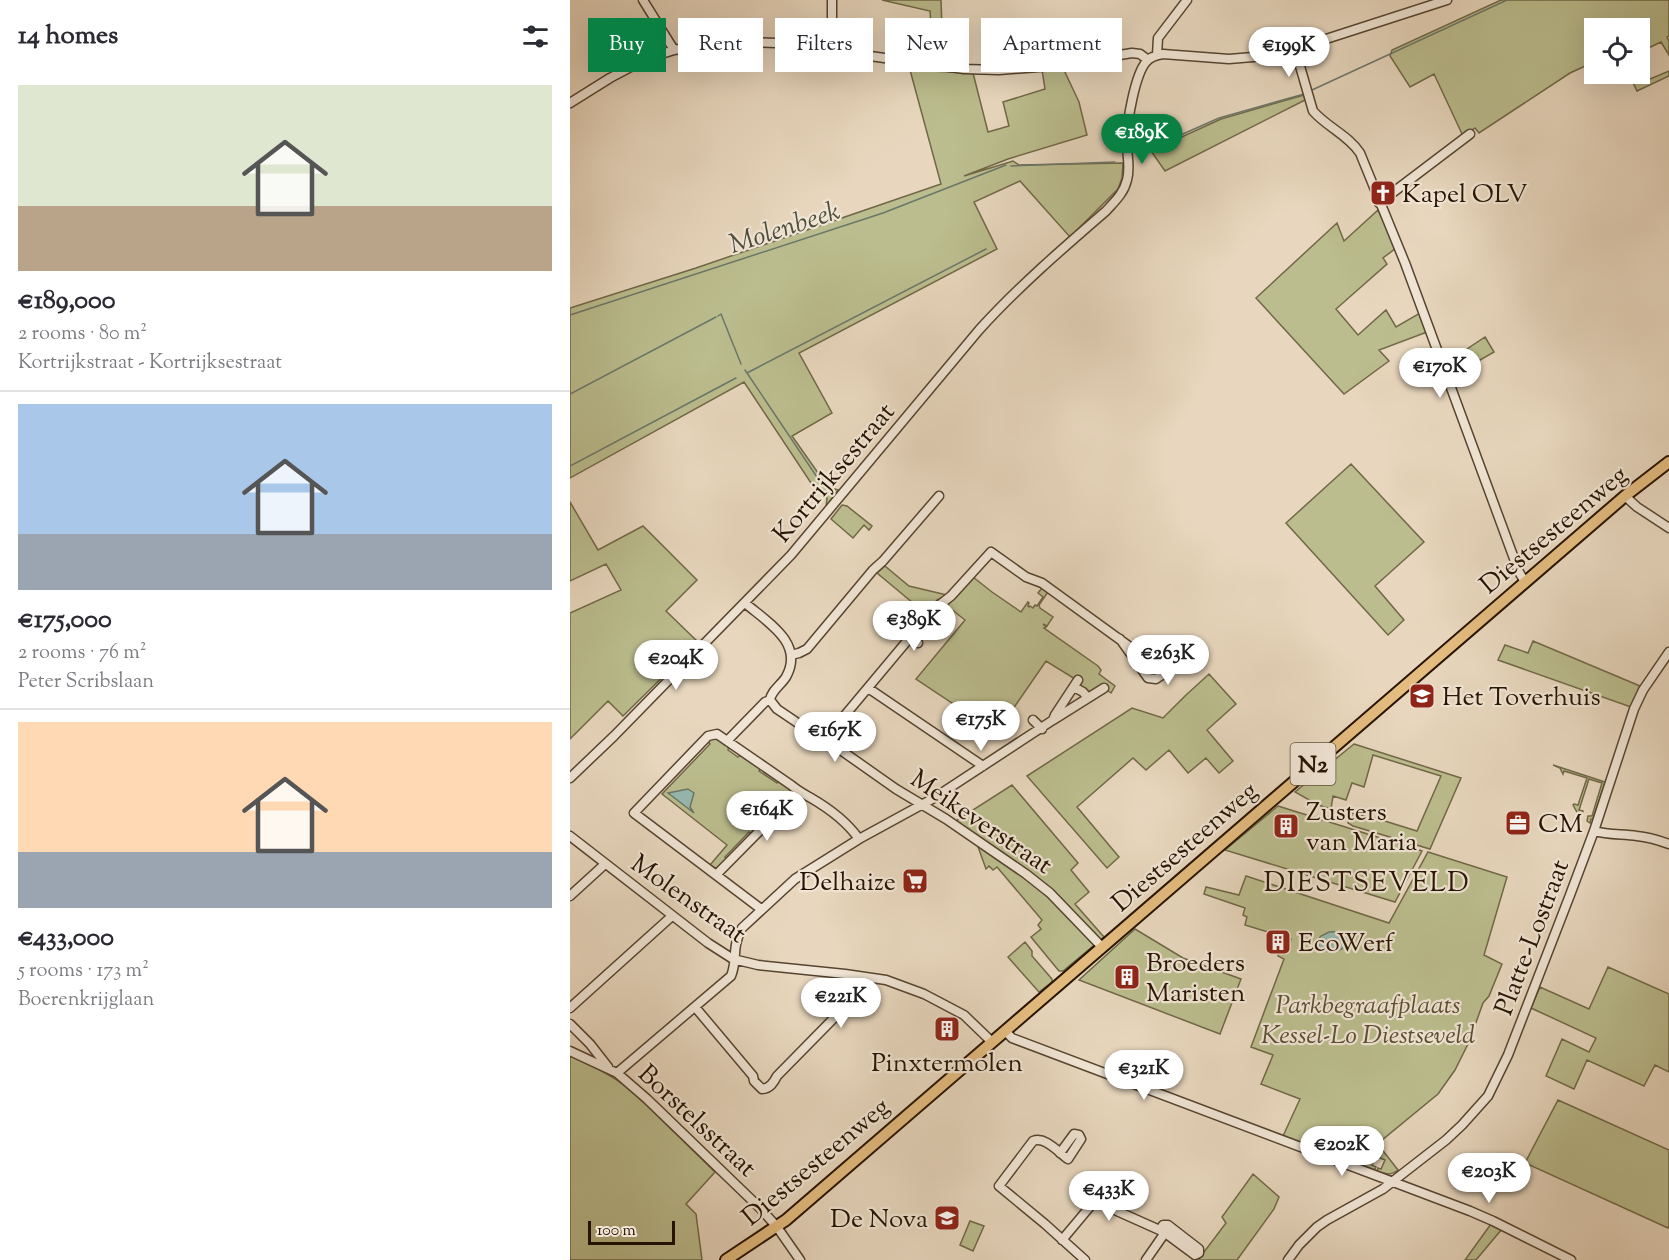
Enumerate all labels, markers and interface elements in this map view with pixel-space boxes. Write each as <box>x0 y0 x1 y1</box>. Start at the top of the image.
text: 14 homes <box>18 18 118 55</box>
chip: Buy <box>588 18 666 72</box>
chip: Rent <box>678 18 763 72</box>
chip: Filters <box>775 18 873 72</box>
chip: New <box>885 18 969 72</box>
chip: Apartment <box>981 18 1122 72</box>
map controls <box>1584 18 1650 84</box>
button: locate <box>1584 18 1650 84</box>
icon: filters <box>519 20 552 53</box>
pin: €199K <box>1247 27 1331 78</box>
text: €199K <box>1263 32 1315 61</box>
pin: €189K <box>1100 114 1184 165</box>
text: €189K <box>1115 119 1169 148</box>
icon: home <box>231 124 339 232</box>
place label: Kapel OLV <box>1402 177 1527 214</box>
church icon: Kapel OLV <box>1368 178 1398 208</box>
water label: Molenbeek <box>724 193 845 266</box>
text: €189,000 <box>18 283 115 320</box>
text: 2 rooms · 80 m² <box>18 320 147 349</box>
pin: €170K <box>1398 348 1482 399</box>
text: Kortrijkstraat - Kortrijksestraat <box>18 349 282 378</box>
text: €170K <box>1413 353 1467 382</box>
street label: Kortrijksestraat <box>765 395 905 552</box>
icon: home <box>231 443 339 551</box>
street label: Diestsesteenweg <box>1473 458 1637 604</box>
pin: €389K <box>872 601 956 652</box>
text: €175,000 <box>18 602 112 639</box>
text: €389K <box>887 606 941 635</box>
pin: €263K <box>1126 635 1210 686</box>
text: 2 rooms · 76 m² <box>18 639 146 668</box>
pin: €204K <box>634 640 718 691</box>
text: €263K <box>1141 640 1195 669</box>
text: €204K <box>648 645 704 674</box>
text: Peter Scribslaan <box>18 668 154 697</box>
place label: Het Toverhuis <box>1442 680 1601 717</box>
school or university icon: Het Toverhuis <box>1407 681 1437 711</box>
pin: €175K <box>939 701 1023 752</box>
text: €175K <box>956 706 1006 735</box>
pin: €167K <box>793 712 877 763</box>
text: €167K <box>808 717 862 746</box>
road number: N2 <box>1290 743 1336 785</box>
icon: home <box>231 761 339 869</box>
street label: Meikeverstraat <box>902 762 1059 884</box>
street label: Diestsesteenweg <box>1105 774 1267 922</box>
pin: €164K <box>725 791 809 842</box>
place label: Zusters van Maria <box>1306 795 1417 862</box>
text: €164K <box>740 796 794 825</box>
place label: CM <box>1538 807 1583 844</box>
office icon: CM <box>1503 808 1533 838</box>
building icon: Zusters van Maria <box>1271 811 1301 841</box>
street label: Molenstraat <box>622 847 753 954</box>
street label: Platte-Lostraat <box>1487 855 1580 1021</box>
place label: Delhaize <box>800 865 896 902</box>
district label: DIESTSEVELD <box>1264 865 1470 904</box>
supermarket icon: Delhaize <box>900 866 930 896</box>
text: €433,000 <box>18 920 114 957</box>
place label: EcoWerf <box>1298 926 1395 963</box>
building icon: EcoWerf <box>1263 927 1293 957</box>
place label: Broeders Maristen <box>1146 946 1245 1013</box>
text: 5 rooms · 173 m² <box>18 957 149 986</box>
building icon: Broeders Maristen <box>1112 962 1142 992</box>
pin: €221K <box>799 978 883 1029</box>
text: €221K <box>815 983 867 1012</box>
text: Boerenkrijglaan <box>18 986 154 1015</box>
park label: Parkbegraafplaats Kessel-Lo Diestseveld <box>1261 988 1475 1055</box>
building icon: Pinxtermolen <box>932 1014 962 1044</box>
place label: Pinxtermolen <box>871 1046 1023 1083</box>
pin: €321K <box>1102 1050 1186 1101</box>
text: €321K <box>1119 1055 1170 1084</box>
street label: Borstelsstraat <box>629 1057 764 1187</box>
street label: Diestsesteenweg <box>735 1090 899 1236</box>
pin: €202K <box>1300 1126 1384 1177</box>
text: €202K <box>1314 1131 1370 1160</box>
pin: €203K <box>1447 1153 1531 1204</box>
text: €203K <box>1462 1158 1516 1187</box>
pin: €433K <box>1067 1171 1151 1222</box>
text: €433K <box>1083 1176 1135 1205</box>
place label: De Nova <box>830 1202 928 1239</box>
school or university icon: De Nova <box>932 1203 962 1233</box>
scale bar <box>588 1218 675 1246</box>
text: 100 m <box>597 1220 636 1243</box>

